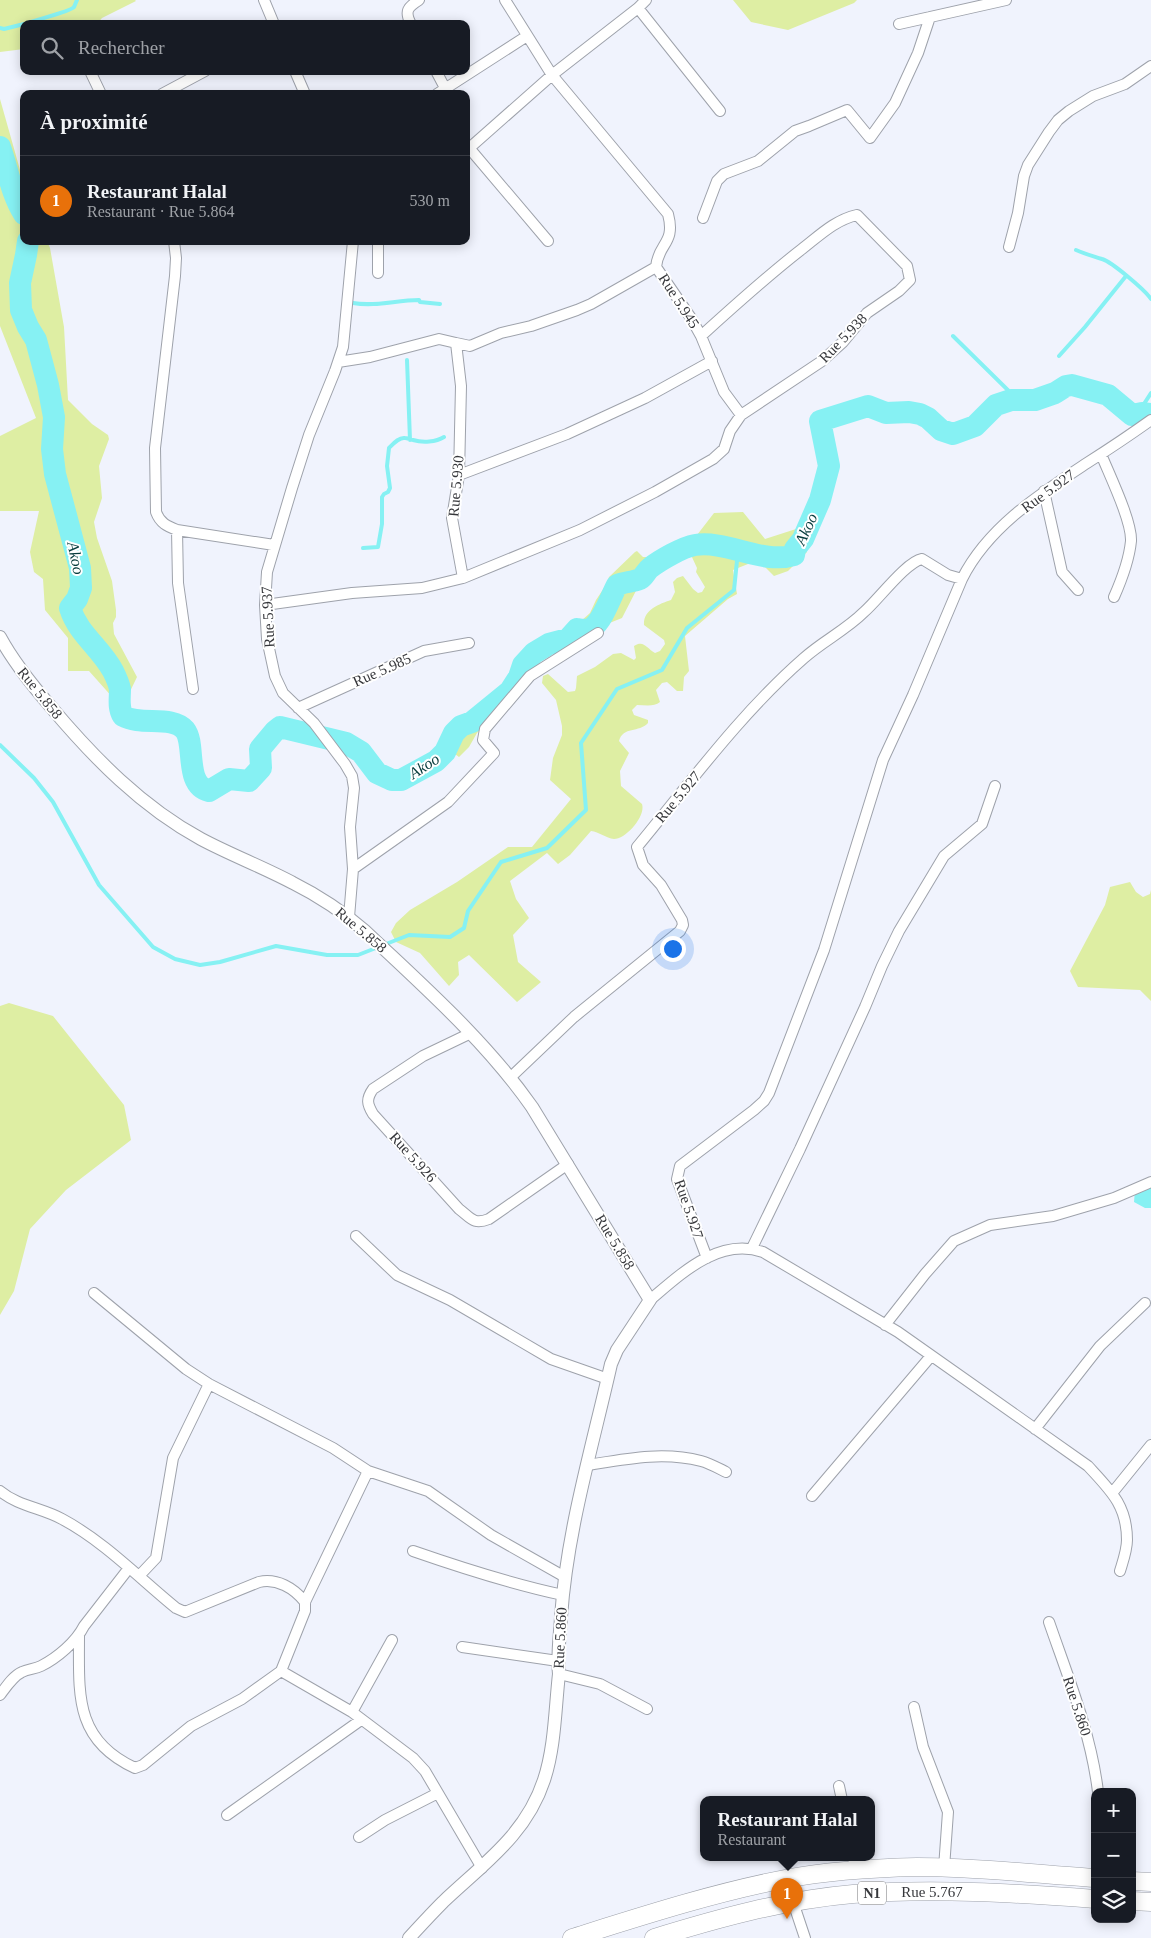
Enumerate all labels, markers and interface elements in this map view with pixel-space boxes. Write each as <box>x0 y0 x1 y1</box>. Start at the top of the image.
search box <box>20 20 470 75</box>
icon: search <box>38 34 66 62</box>
text: Rechercher <box>78 37 165 58</box>
text: À proximité <box>40 110 148 134</box>
text: Restaurant Halal <box>87 181 227 202</box>
text: 1 <box>52 192 60 209</box>
text: 530 m <box>410 192 450 209</box>
text: Restaurant · Rue 5.864 <box>87 203 235 220</box>
street label: Rue 5.945 <box>655 271 703 331</box>
street label: Rue 5.938 <box>816 310 870 366</box>
street label: Rue 5.930 <box>445 455 467 517</box>
street label: Rue 5.927 <box>1018 466 1078 516</box>
water label: Akoo <box>791 511 821 548</box>
water label: Akoo <box>64 539 88 576</box>
street label: Rue 5.937 <box>258 585 278 648</box>
street label: Rue 5.985 <box>351 650 413 690</box>
street label: Rue 5.858 <box>14 664 66 722</box>
water label: Akoo <box>405 750 442 783</box>
street label: Rue 5.927 <box>652 768 704 826</box>
street label: Rue 5.858 <box>332 904 390 956</box>
your location <box>660 936 686 962</box>
street label: Rue 5.926 <box>386 1129 440 1186</box>
street label: Rue 5.927 <box>671 1177 707 1241</box>
street label: Rue 5.858 <box>592 1211 638 1273</box>
street label: Rue 5.860 <box>550 1607 570 1669</box>
street label: Rue 5.860 <box>1060 1674 1094 1738</box>
map controls <box>1091 1788 1136 1923</box>
button: + <box>1091 1788 1136 1833</box>
popup <box>700 1796 875 1861</box>
text: Restaurant Halal <box>718 1809 857 1830</box>
text: Restaurant <box>718 1831 786 1848</box>
button: − <box>1091 1833 1136 1878</box>
pin: 1 <box>771 1878 803 1919</box>
button: layers <box>1091 1878 1136 1923</box>
road number: N1 <box>858 1882 886 1905</box>
street label: Rue 5.767 <box>901 1884 963 1900</box>

